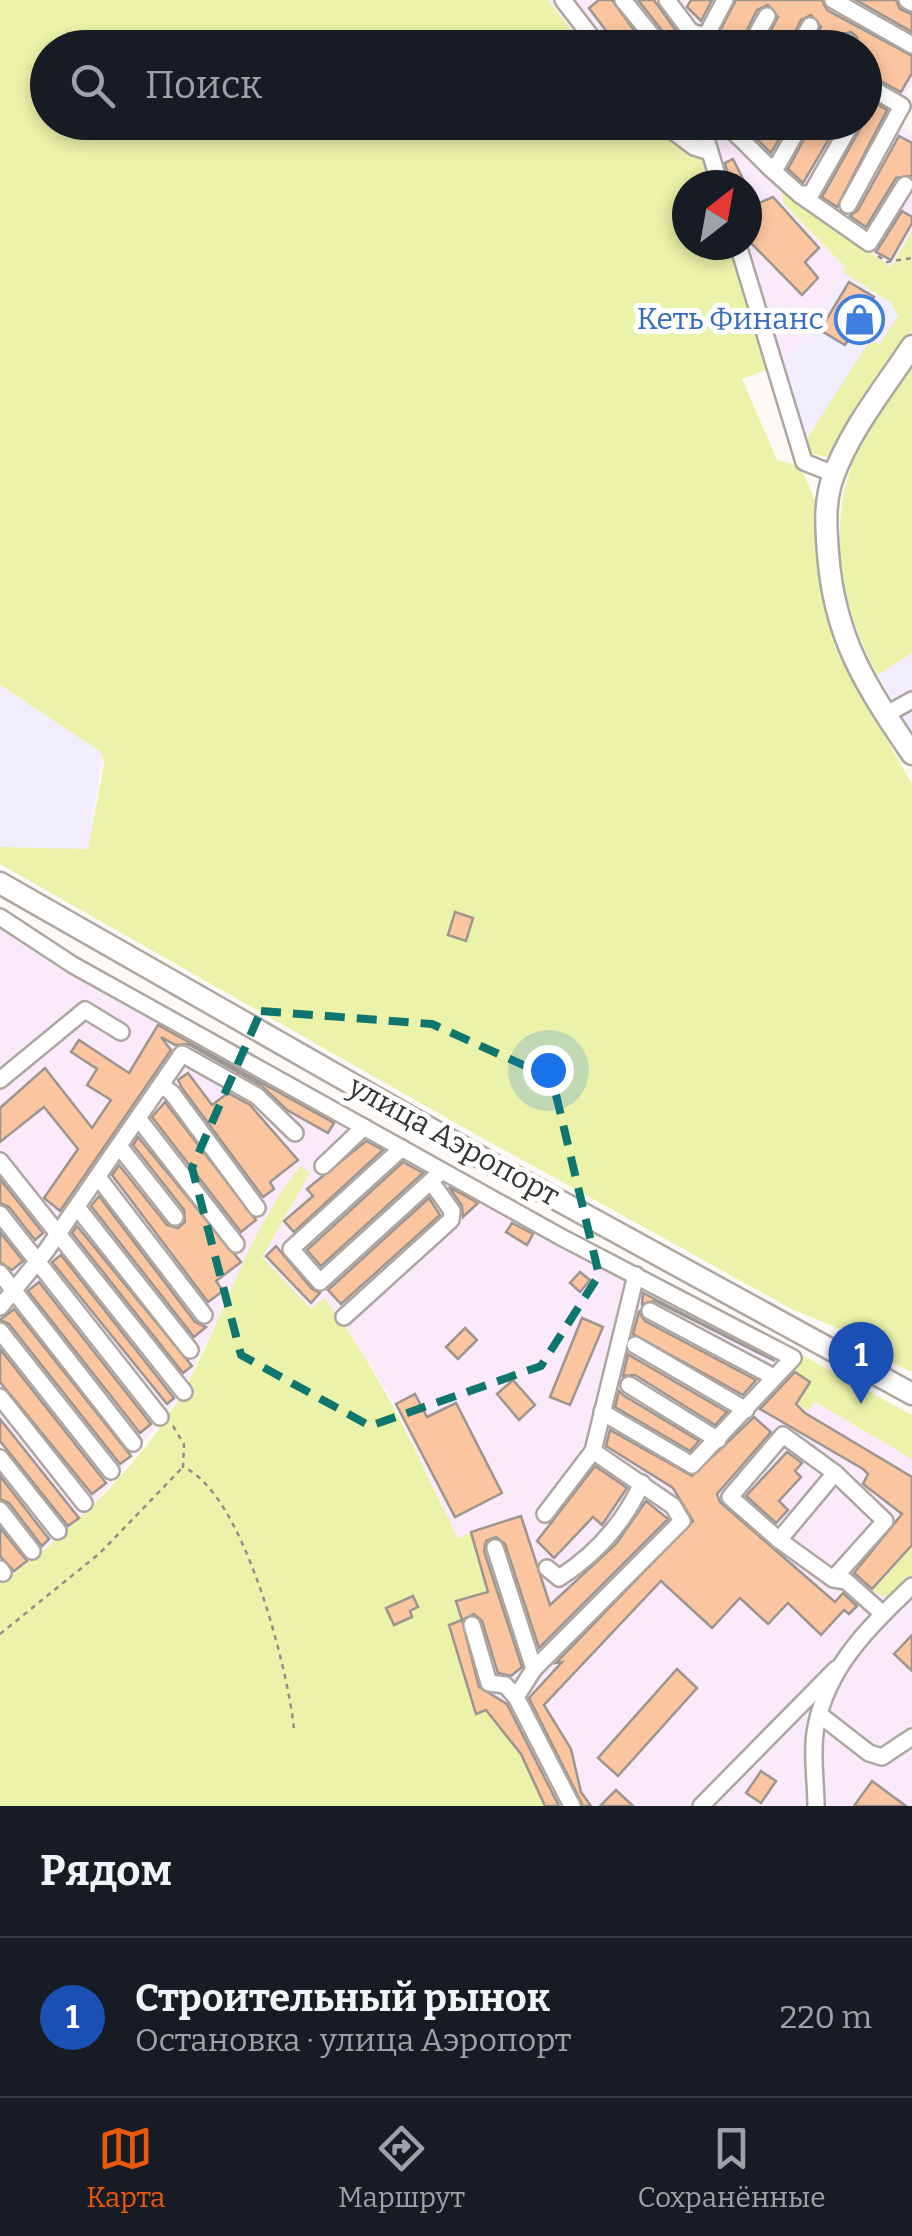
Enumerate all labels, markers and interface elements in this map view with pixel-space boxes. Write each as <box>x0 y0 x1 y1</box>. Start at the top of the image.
search box <box>30 30 882 140</box>
icon: search <box>65 58 120 113</box>
text: Поиск <box>145 62 262 108</box>
north arrow <box>672 170 762 260</box>
shop icon: Кеть Финанс <box>833 293 885 345</box>
place label: Кеть Финанс <box>637 301 824 337</box>
your location <box>523 1045 574 1096</box>
street label: улица Аэропорт <box>341 1068 566 1214</box>
pin: 1 <box>828 1322 894 1404</box>
text: Рядом <box>40 1846 172 1896</box>
text: Строительный рынок <box>135 1975 550 2021</box>
text: 1 <box>66 1998 79 2036</box>
text: 220 m <box>780 1998 872 2036</box>
text: Остановка · улица Аэропорт <box>135 2021 571 2059</box>
tab: Карта <box>86 2121 165 2214</box>
tab: Маршрут <box>338 2121 465 2214</box>
tab: Сохранённые <box>638 2121 826 2214</box>

